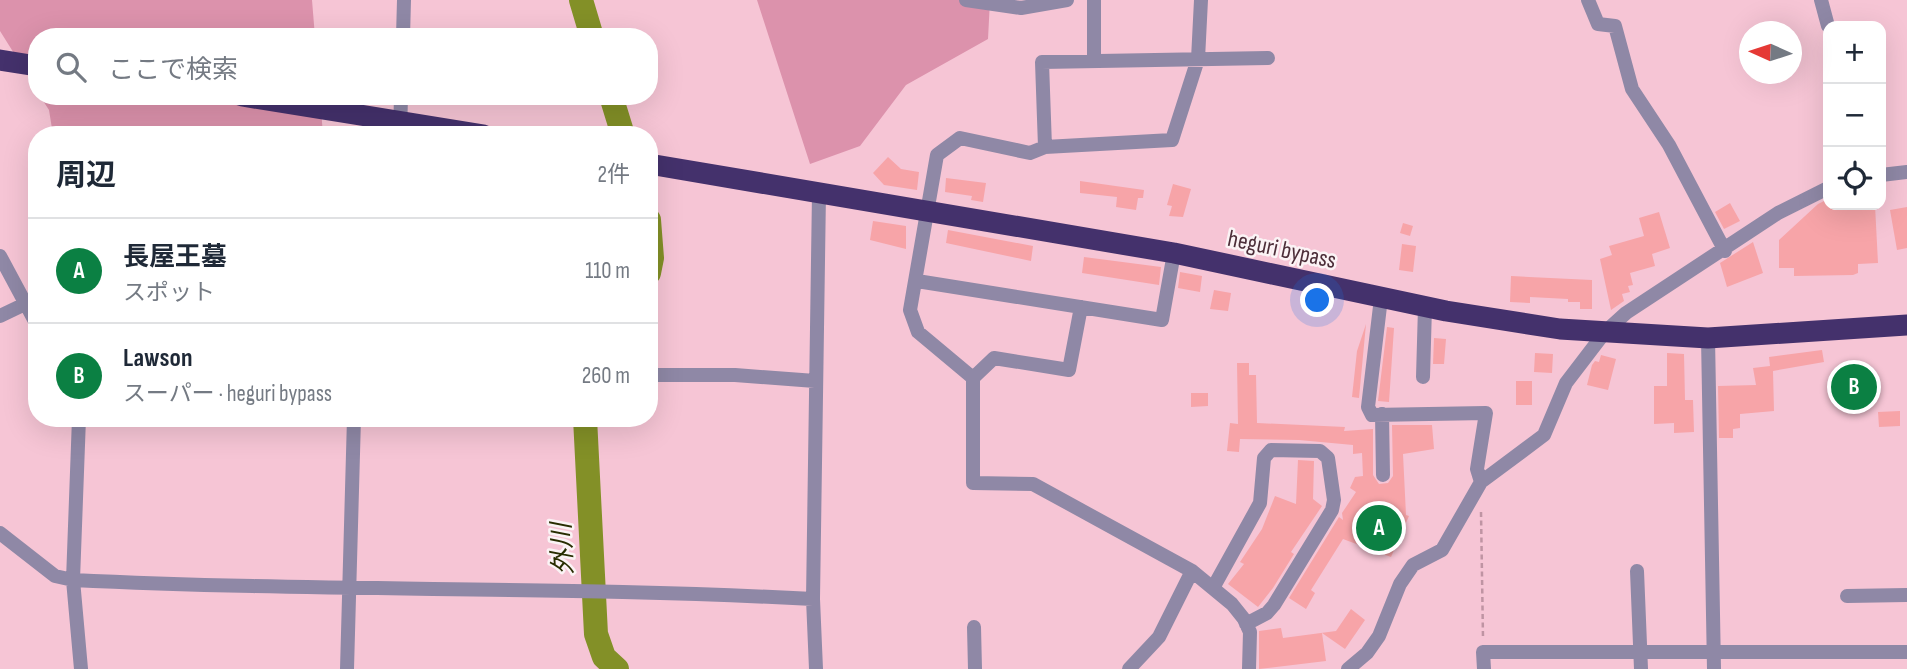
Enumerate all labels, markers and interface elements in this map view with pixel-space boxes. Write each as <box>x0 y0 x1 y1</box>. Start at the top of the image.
north arrow <box>1739 21 1802 84</box>
map controls <box>1823 21 1886 210</box>
button: + <box>1823 21 1886 84</box>
search box <box>28 28 658 105</box>
icon: search <box>52 48 90 86</box>
text: ここで検索 <box>108 55 238 86</box>
button: − <box>1823 84 1886 147</box>
button: locate <box>1823 147 1886 210</box>
text: 周辺 <box>56 158 116 194</box>
text: 2件 <box>598 161 630 189</box>
street label: heguri bypass <box>1225 224 1339 275</box>
text: 長屋王墓 <box>123 242 227 273</box>
text: A <box>74 257 84 285</box>
text: 110 m <box>585 257 630 285</box>
text: スポット <box>123 279 215 307</box>
your location <box>1300 283 1334 317</box>
text: Lawson <box>123 343 192 374</box>
pin: B <box>1831 361 1877 413</box>
text: B <box>74 362 84 390</box>
text: 260 m <box>582 362 630 390</box>
text: スーパー · heguri bypass <box>123 380 332 408</box>
pin: A <box>1356 502 1402 554</box>
water label: 外川 <box>547 519 580 576</box>

